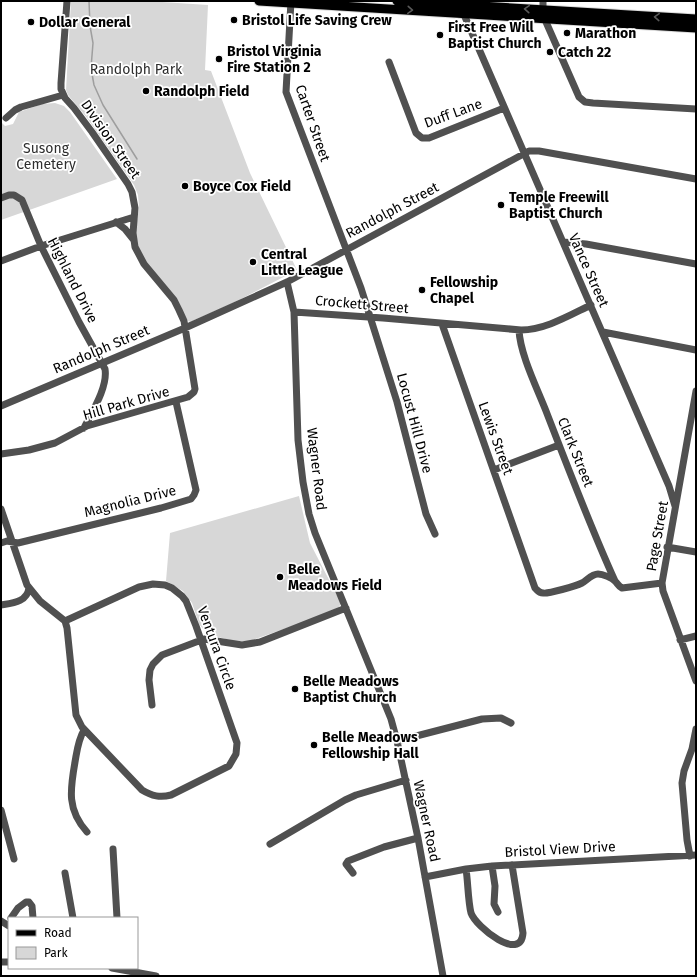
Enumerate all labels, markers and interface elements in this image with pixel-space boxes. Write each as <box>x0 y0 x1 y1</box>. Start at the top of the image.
one-way arrow <box>524 5 530 13</box>
one-way arrow <box>407 6 413 14</box>
place label: Bristol Life Saving Crew <box>242 12 392 29</box>
one-way arrow <box>654 12 660 21</box>
place label: Dollar General <box>39 14 131 31</box>
marker: Bristol Life Saving Crew <box>229 15 239 25</box>
marker: Dollar General <box>26 17 36 27</box>
place label: First Free Will Baptist Church <box>448 19 541 52</box>
place label: Marathon <box>575 25 636 42</box>
marker: Marathon <box>562 28 572 38</box>
marker: First Free Will Baptist Church <box>435 30 445 40</box>
place label: Bristol Virginia Fire Station 2 <box>227 43 322 76</box>
place label: Catch 22 <box>558 44 611 61</box>
marker: Catch 22 <box>545 47 555 57</box>
marker: Bristol Virginia Fire Station 2 <box>214 54 224 64</box>
park label: Randolph Park <box>90 61 183 78</box>
street label: Carter Street <box>291 82 334 165</box>
place label: Randolph Field <box>154 83 249 100</box>
marker: Randolph Field <box>141 86 151 96</box>
street label: Duff Lane <box>422 95 485 132</box>
street label: Division Street <box>77 97 145 183</box>
park label: Susong Cemetery <box>16 140 76 173</box>
place label: Boyce Cox Field <box>193 178 291 195</box>
street label: Randolph Street <box>343 178 443 242</box>
marker: Boyce Cox Field <box>180 181 190 191</box>
place label: Temple Freewill Baptist Church <box>509 189 609 222</box>
marker: Temple Freewill Baptist Church <box>496 200 506 210</box>
street label: Vance Street <box>565 231 613 311</box>
street label: Highland Drive <box>44 235 101 326</box>
place label: Central Little League <box>261 246 343 279</box>
marker: Central Little League <box>248 257 258 267</box>
place label: Fellowship Chapel <box>430 274 498 307</box>
marker: Fellowship Chapel <box>417 285 427 295</box>
street label: Crockett Street <box>314 292 410 317</box>
street label: Randolph Street <box>50 321 153 377</box>
street label: Locust Hill Drive <box>393 371 436 475</box>
street label: Hill Park Drive <box>81 383 171 424</box>
street label: Lewis Street <box>474 399 517 478</box>
street label: Clark Street <box>554 415 598 490</box>
street label: Wagner Road <box>303 427 330 511</box>
street label: Magnolia Drive <box>82 482 178 521</box>
street label: Page Street <box>643 499 672 573</box>
place label: Belle Meadows Field <box>288 561 382 594</box>
marker: Belle Meadows Field <box>275 572 285 582</box>
street label: Ventura Circle <box>194 604 240 692</box>
place label: Belle Meadows Baptist Church <box>303 673 399 706</box>
marker: Belle Meadows Baptist Church <box>290 684 300 694</box>
place label: Belle Meadows Fellowship Hall <box>322 729 419 762</box>
marker: Belle Meadows Fellowship Hall <box>309 740 319 750</box>
street label: Wagner Road <box>410 779 443 864</box>
street label: Bristol View Drive <box>504 838 616 861</box>
legend <box>8 917 138 969</box>
text: Road <box>44 926 72 940</box>
text: Park <box>44 946 68 960</box>

